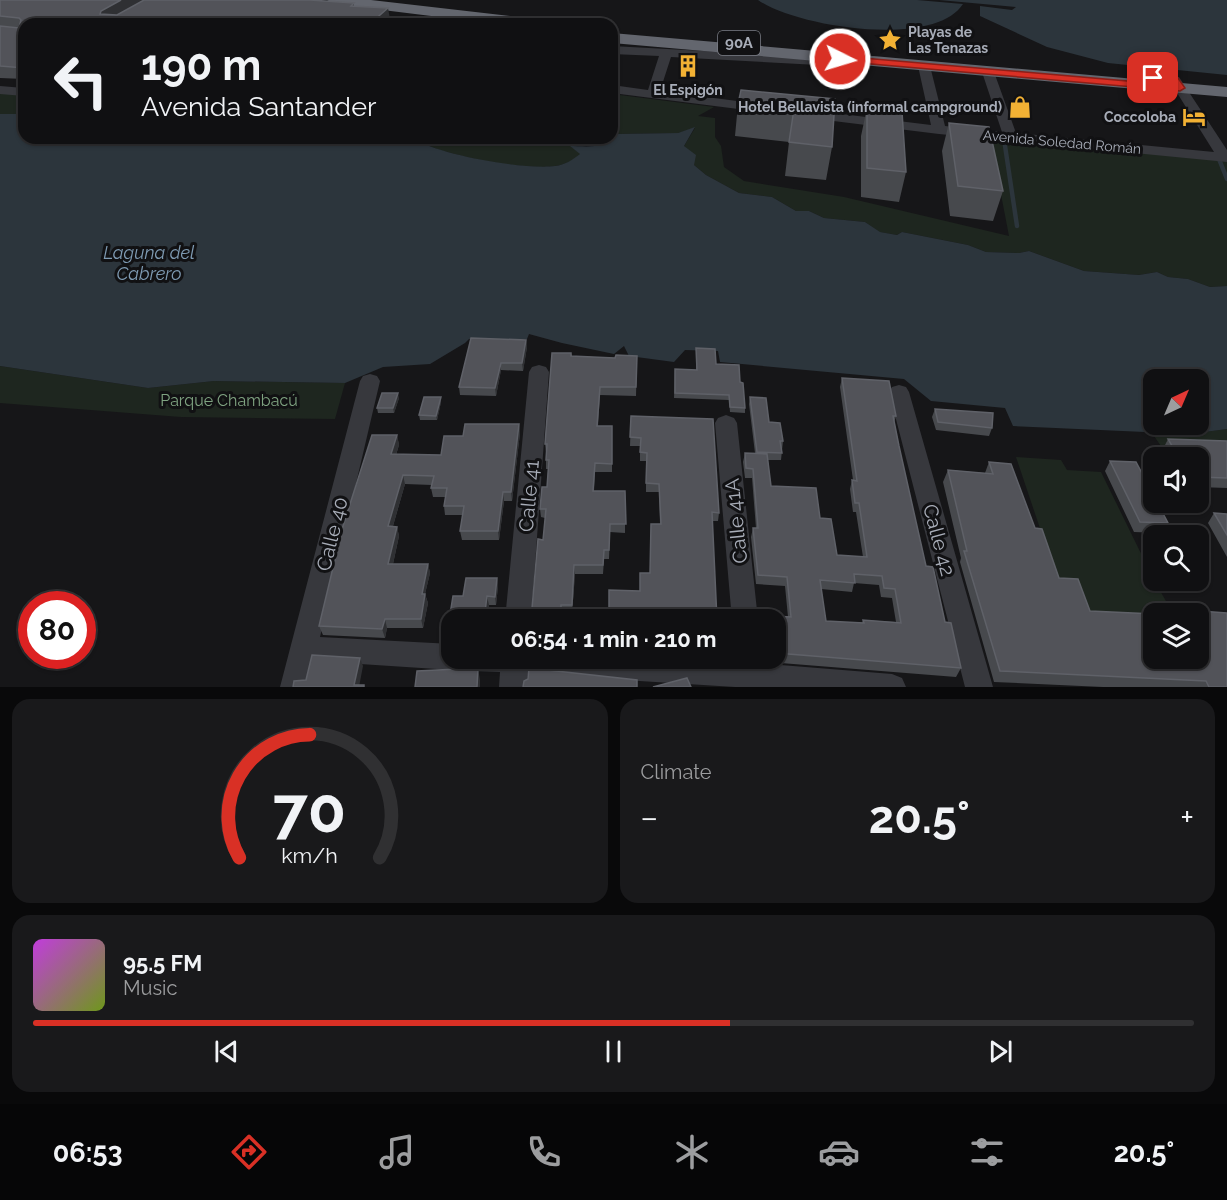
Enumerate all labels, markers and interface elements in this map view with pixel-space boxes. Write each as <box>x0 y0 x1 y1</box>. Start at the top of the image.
place label: Playas de Las Tenazas <box>908 24 988 56</box>
position arrow <box>808 27 872 91</box>
place icon: Playas de Las Tenazas <box>877 27 903 53</box>
road number: 90A <box>718 31 760 55</box>
text: 190 m <box>141 41 261 90</box>
icon: left <box>42 42 120 120</box>
pin <box>1127 52 1178 103</box>
building icon: El Espigón <box>675 53 701 79</box>
icon: arrive <box>1136 61 1169 94</box>
place label: El Espigón <box>653 82 723 98</box>
text: Avenida Santander <box>141 91 376 122</box>
shop icon: Hotel Bellavista (informal campground) <box>1007 94 1033 120</box>
place label: Hotel Bellavista (informal campground) <box>738 99 1002 115</box>
hotel icon: Coccoloba <box>1181 104 1207 130</box>
place label: Coccoloba <box>1104 109 1176 125</box>
street label: Avenida Soledad Román <box>982 127 1142 157</box>
water label: Laguna del Cabrero <box>103 242 195 284</box>
north arrow <box>1143 369 1209 435</box>
map controls <box>1143 369 1209 669</box>
park label: Parque Chambacú <box>160 391 298 410</box>
button: sound <box>1143 447 1209 513</box>
street label: Calle 41 <box>514 459 544 533</box>
street label: Calle 41A <box>720 477 752 565</box>
street label: Calle 40 <box>311 494 353 574</box>
street label: Calle 42 <box>918 501 960 579</box>
button: search <box>1143 525 1209 591</box>
speed limit sign: 80 <box>18 591 96 669</box>
button: layers <box>1143 603 1209 669</box>
text: 06:54 · 1 min · 210 m <box>510 626 717 652</box>
text: Climate <box>641 760 712 784</box>
text: 70 <box>273 773 346 847</box>
text: 20.5° <box>869 791 970 844</box>
text: − <box>641 798 658 837</box>
text: + <box>1180 798 1194 837</box>
text: km/h <box>281 843 338 868</box>
text: 95.5 FM <box>123 950 202 976</box>
text: Music <box>123 976 177 1000</box>
icon: previous <box>210 1035 243 1068</box>
icon: pause <box>597 1035 630 1068</box>
icon: next <box>984 1035 1017 1068</box>
icon: directions <box>228 1131 270 1173</box>
icon: music <box>376 1131 418 1173</box>
icon: phone <box>523 1131 565 1173</box>
icon: climate <box>671 1131 713 1173</box>
icon: car <box>818 1131 860 1173</box>
icon: filters <box>966 1131 1008 1173</box>
text: 06:53 <box>53 1137 122 1168</box>
text: 20.5° <box>1114 1137 1174 1168</box>

